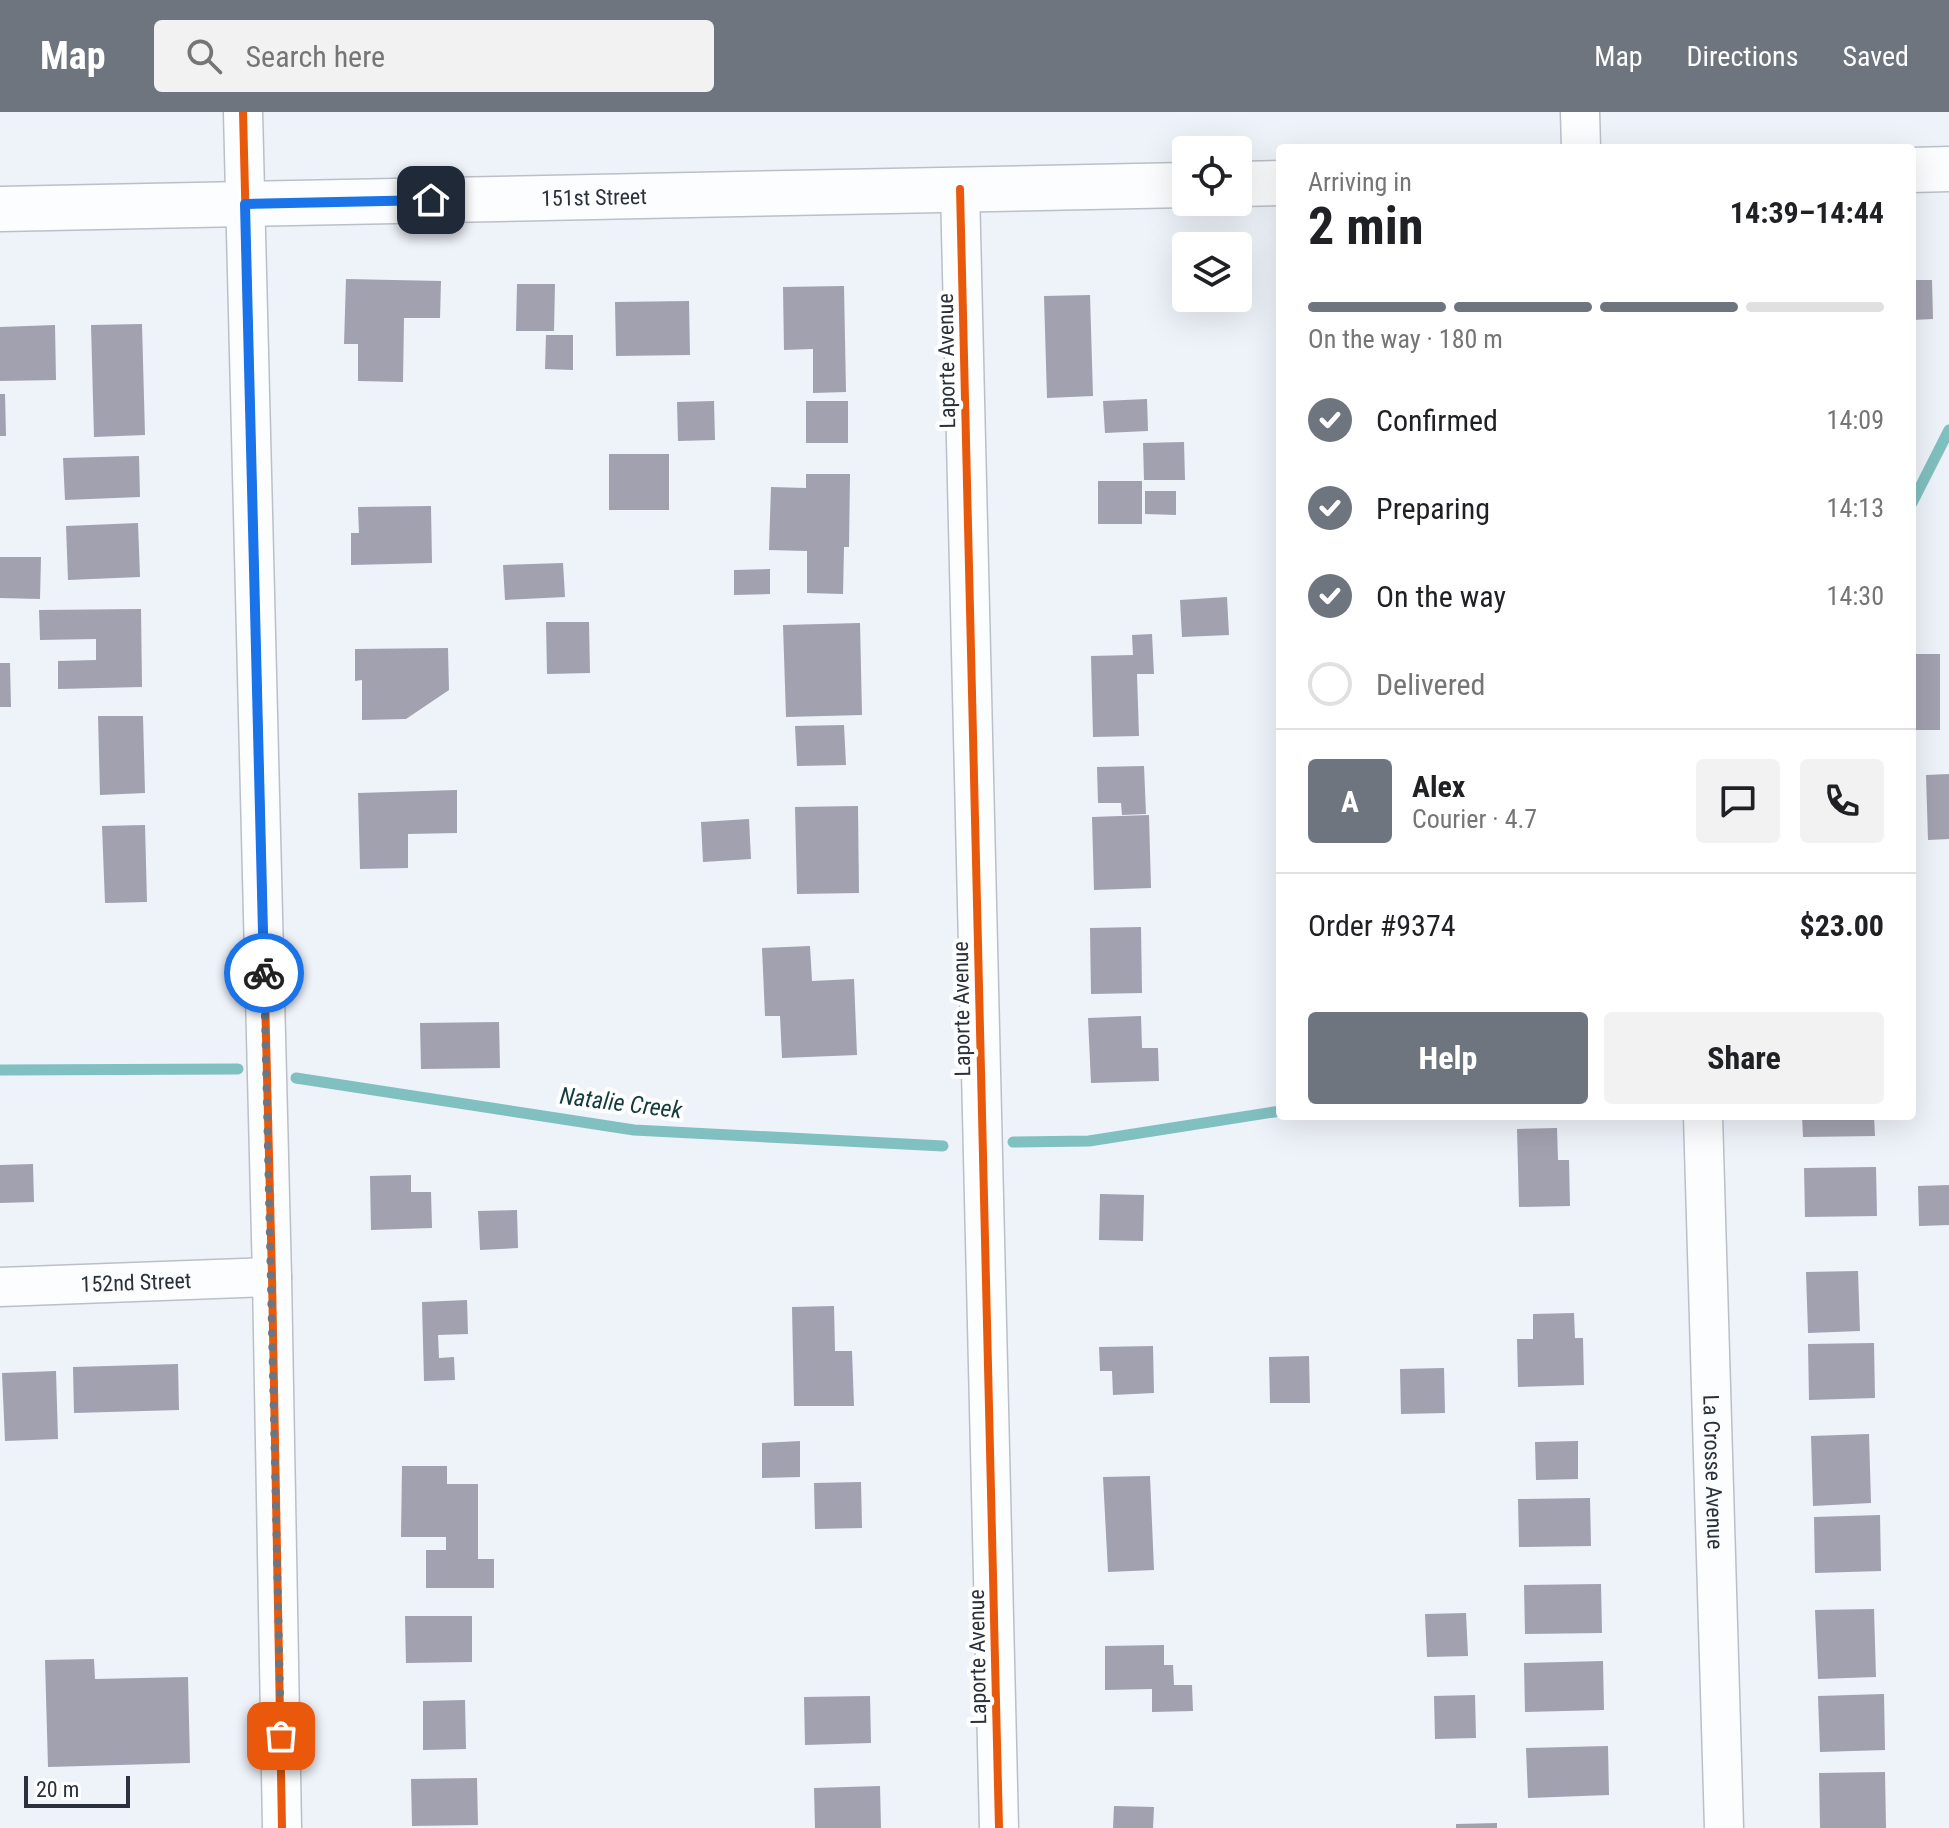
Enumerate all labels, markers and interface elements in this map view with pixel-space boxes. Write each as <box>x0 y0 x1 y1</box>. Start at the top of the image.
search box <box>154 20 714 92</box>
text: Map <box>40 34 106 78</box>
icon: search <box>182 34 226 78</box>
text: Search here <box>246 39 385 74</box>
text: Map <box>1594 40 1643 73</box>
text: Directions <box>1687 40 1798 73</box>
text: Saved <box>1842 40 1909 73</box>
map controls <box>1172 136 1252 312</box>
button: locate <box>1172 136 1252 216</box>
pin <box>397 166 465 234</box>
text: Arriving in <box>1308 167 1412 197</box>
icon: home <box>409 178 453 222</box>
street label: 151st Street <box>541 184 647 211</box>
text: 14:39–14:44 <box>1730 195 1884 230</box>
text: 2 min <box>1308 196 1424 257</box>
button: layers <box>1172 232 1252 312</box>
street label: Laporte Avenue <box>933 293 960 429</box>
text: On the way · 180 m <box>1308 324 1503 354</box>
icon: check <box>1308 398 1352 442</box>
text: Confirmed <box>1376 403 1498 438</box>
text: 14:09 <box>1827 405 1884 435</box>
icon: check <box>1308 486 1352 530</box>
text: Preparing <box>1376 491 1490 526</box>
text: 14:13 <box>1827 493 1884 523</box>
icon: check <box>1308 574 1352 618</box>
text: On the way <box>1376 579 1506 614</box>
text: 14:30 <box>1827 581 1884 611</box>
text: Delivered <box>1376 667 1485 702</box>
button: chat <box>1696 759 1780 843</box>
button: phone <box>1800 759 1884 843</box>
text: Alex <box>1412 769 1465 804</box>
text: A <box>1341 784 1359 819</box>
text: Courier · 4.7 <box>1412 804 1537 834</box>
text: Order #9374 <box>1308 908 1456 943</box>
text: $23.00 <box>1799 908 1884 943</box>
courier <box>224 933 304 1013</box>
street label: Laporte Avenue <box>948 941 975 1077</box>
icon: bike <box>242 951 286 995</box>
button: Help <box>1308 1012 1588 1104</box>
button: Share <box>1604 1012 1884 1104</box>
water label: Natalie Creek <box>558 1082 684 1124</box>
street label: 152nd Street <box>80 1268 192 1297</box>
street label: La Crosse Avenue <box>1698 1394 1728 1550</box>
street label: Laporte Avenue <box>964 1589 991 1725</box>
pin <box>247 1702 315 1770</box>
icon: bag <box>259 1714 303 1758</box>
scale bar <box>24 1772 130 1808</box>
text: 20 m <box>36 1777 79 1802</box>

